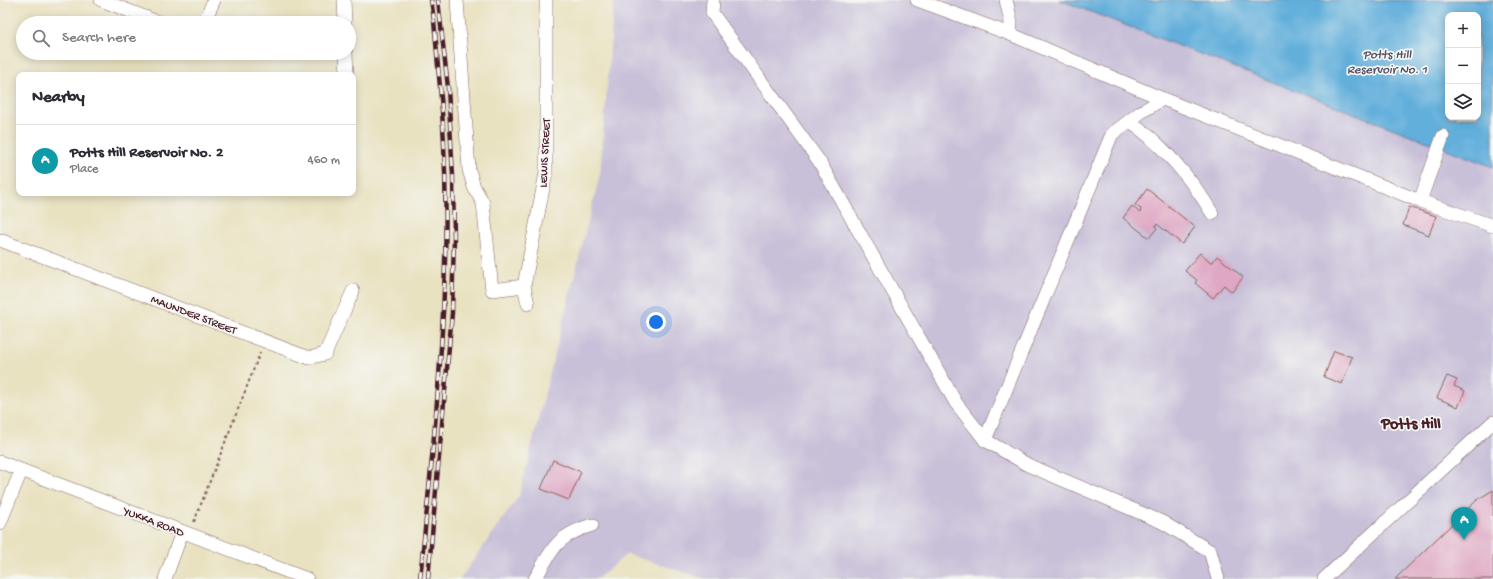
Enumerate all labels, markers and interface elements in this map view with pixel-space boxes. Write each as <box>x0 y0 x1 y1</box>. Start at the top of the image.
map controls <box>1445 12 1481 120</box>
button: + <box>1445 12 1481 48</box>
search box <box>16 16 356 60</box>
icon: search <box>30 27 52 49</box>
text: Search here <box>62 29 136 47</box>
water label: Potts Hill Reservoir No. 1 <box>1347 48 1428 78</box>
button: − <box>1445 48 1481 84</box>
button: layers <box>1445 84 1481 120</box>
text: Nearby <box>32 88 85 108</box>
street label: LEWIS STREET <box>537 117 555 188</box>
text: Potts Hill Reservoir No. 2 <box>70 144 223 162</box>
text: A <box>41 153 49 168</box>
text: 460 m <box>308 153 340 168</box>
text: Place <box>70 162 98 177</box>
street label: MAUNDER STREET <box>148 293 239 339</box>
your location <box>646 312 666 332</box>
district label: Potts Hill <box>1380 416 1441 435</box>
street label: YUKKA ROAD <box>120 504 186 541</box>
pin: A <box>1451 507 1477 540</box>

